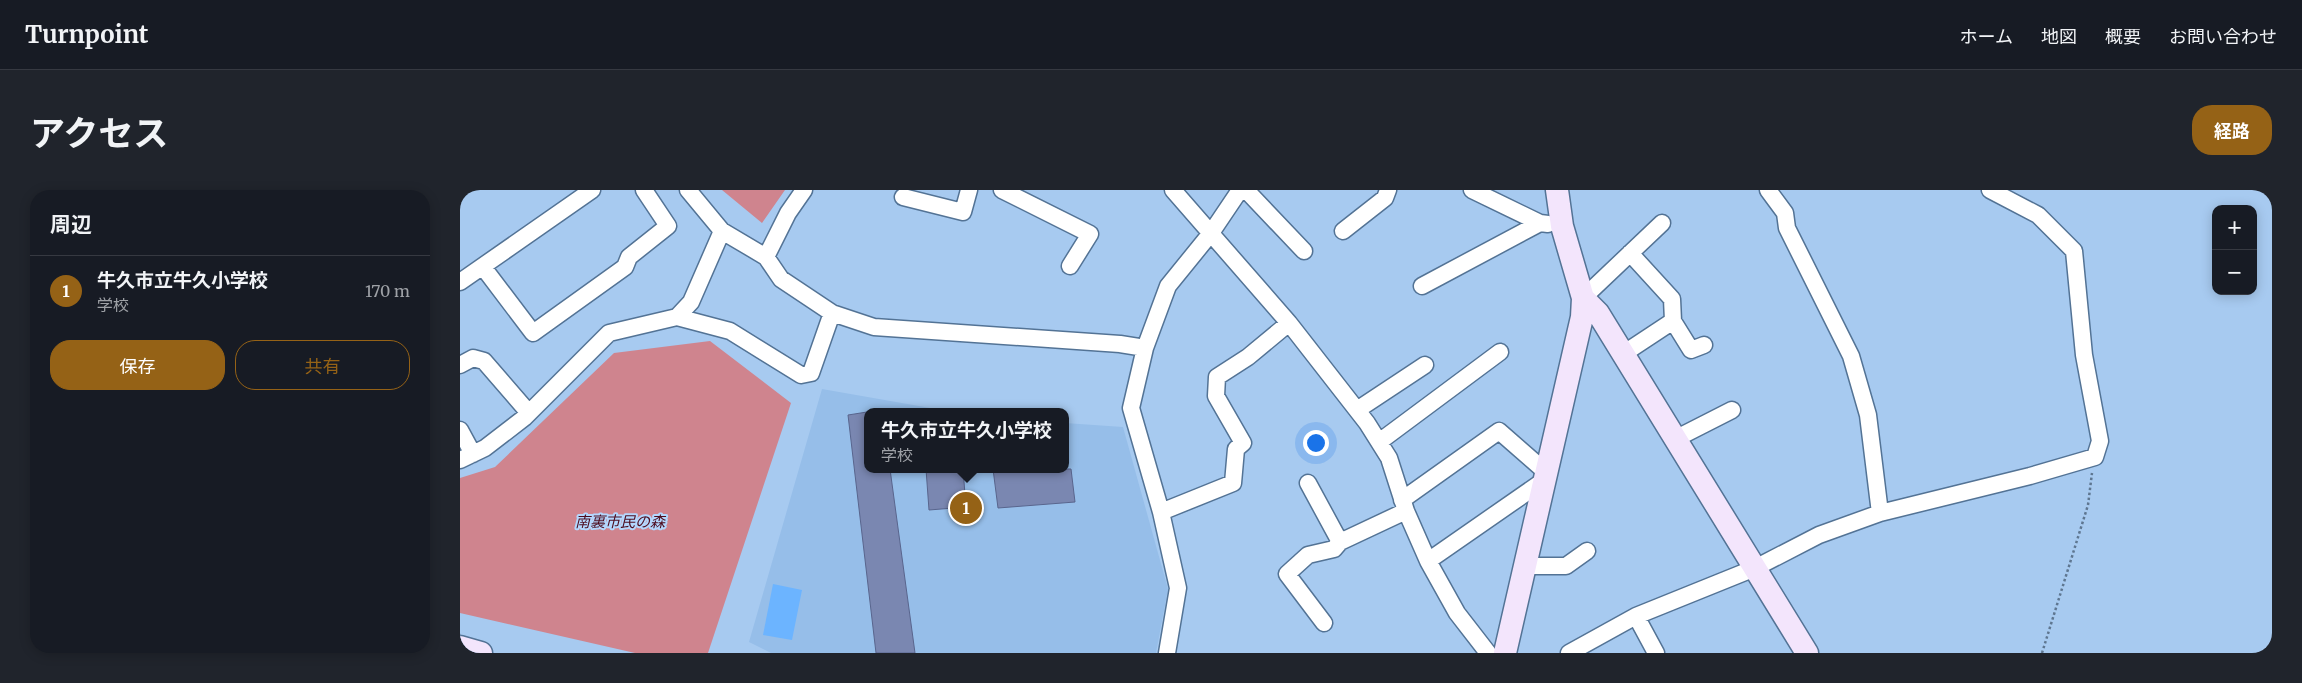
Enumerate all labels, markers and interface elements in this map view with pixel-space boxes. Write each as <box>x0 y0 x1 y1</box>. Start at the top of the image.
text: Turnpoint <box>25 19 148 50</box>
text: ホーム <box>1960 25 2013 48</box>
text: 地図 <box>2041 25 2077 48</box>
text: 概要 <box>2105 25 2141 48</box>
text: お問い合わせ <box>2169 25 2277 48</box>
button: 経路 <box>2192 105 2272 155</box>
text: アクセス <box>30 112 168 156</box>
map controls <box>2212 205 2257 295</box>
button: + <box>2212 205 2257 250</box>
text: 周辺 <box>50 211 92 238</box>
button: − <box>2212 250 2257 295</box>
text: 牛久市立牛久小学校 <box>97 268 268 292</box>
text: 1 <box>62 281 70 301</box>
text: 170 m <box>365 281 410 301</box>
text: 学校 <box>97 295 129 315</box>
button: 保存 <box>50 340 225 390</box>
button: 共有 <box>235 340 410 390</box>
popup <box>864 408 1069 473</box>
text: 牛久市立牛久小学校 <box>881 418 1052 442</box>
your location <box>1303 430 1329 456</box>
text: 学校 <box>881 445 913 465</box>
pin: 1 <box>950 489 982 527</box>
park label: 南裏市民の森 <box>575 512 667 531</box>

